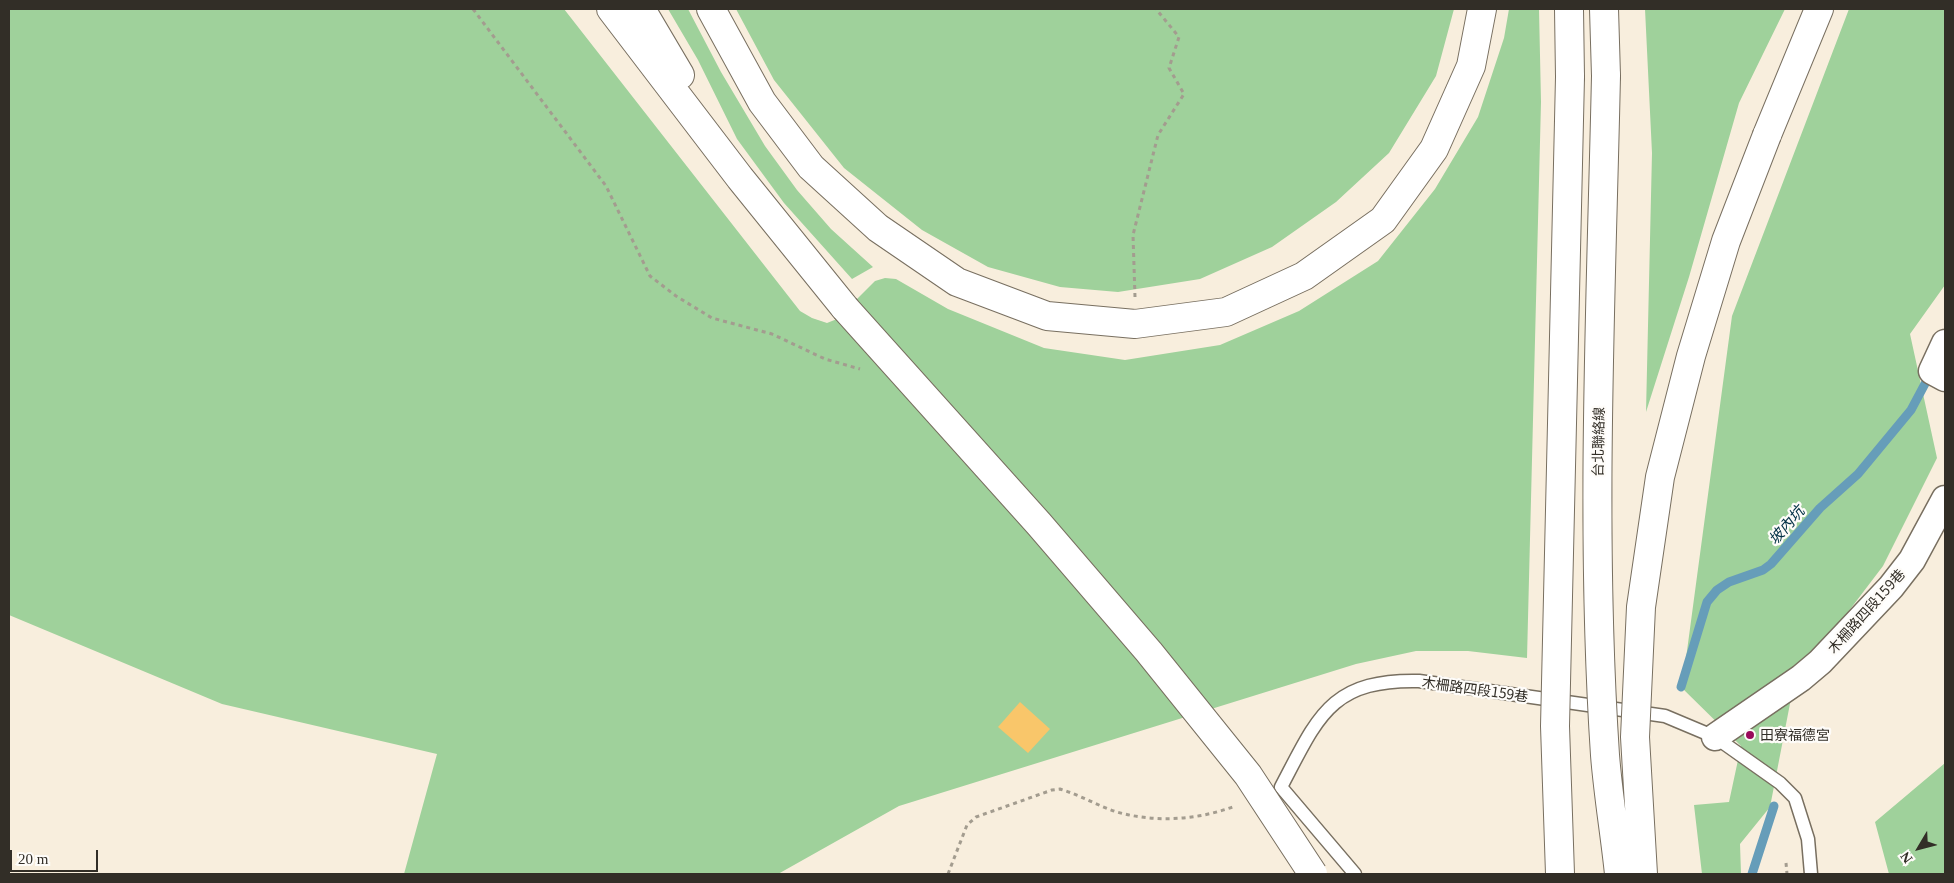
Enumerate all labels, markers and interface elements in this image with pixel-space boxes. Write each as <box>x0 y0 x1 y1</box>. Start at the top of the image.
street label: 台北聯絡線 <box>1589 407 1607 477</box>
water label: 坡內坑 <box>1764 502 1808 548</box>
street label: 木柵路四段159巷 <box>1824 566 1908 656</box>
street label: 木柵路四段159巷 <box>1421 673 1529 705</box>
place label: 田寮福德宮 <box>1760 727 1830 743</box>
marker: 田寮福德宮 <box>1744 729 1756 741</box>
north arrow <box>1894 823 1944 873</box>
scale bar <box>12 840 100 872</box>
text: N <box>1898 849 1916 866</box>
text: 20 m <box>18 851 48 867</box>

